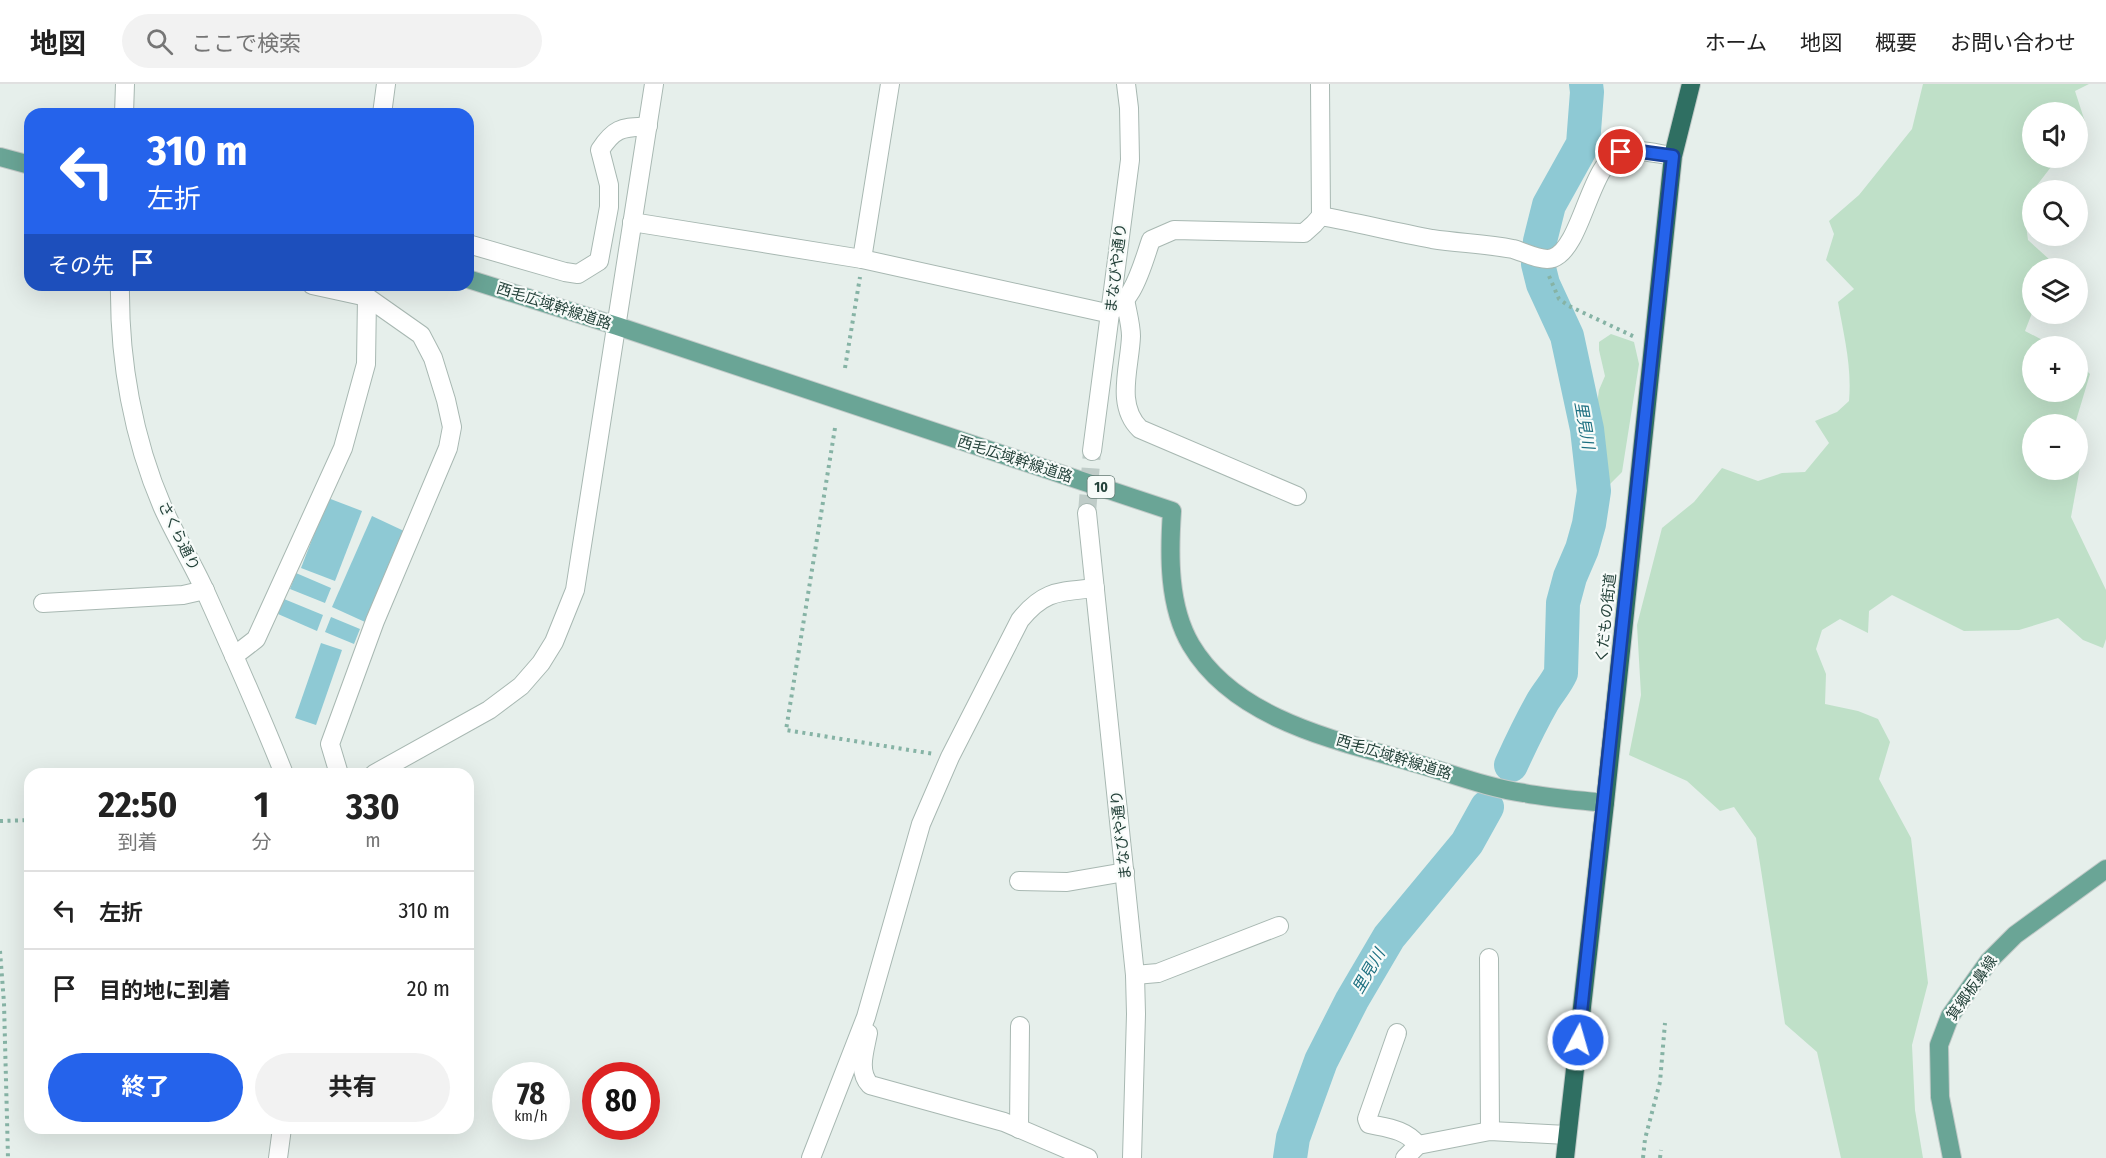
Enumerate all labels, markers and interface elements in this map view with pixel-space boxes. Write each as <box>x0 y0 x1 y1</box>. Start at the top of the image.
search box <box>122 14 542 68</box>
icon: search <box>143 25 176 58</box>
text: 地図 <box>30 27 86 60</box>
text: ここで検索 <box>191 30 301 57</box>
text: ホーム <box>1705 30 1767 56</box>
text: 地図 <box>1800 30 1842 56</box>
text: 概要 <box>1875 30 1917 56</box>
text: お問い合わせ <box>1950 30 2076 56</box>
map controls <box>2022 102 2088 480</box>
button: sound <box>2022 102 2088 168</box>
text: 310 m <box>147 126 248 176</box>
pin <box>1595 126 1646 177</box>
icon: left <box>48 132 126 210</box>
icon: arrive <box>1604 135 1637 168</box>
button: search <box>2022 180 2088 246</box>
text: 左折 <box>147 183 201 215</box>
street label: まなびや通り <box>1102 222 1130 314</box>
icon: arrive <box>126 246 159 279</box>
text: その先 <box>48 252 114 279</box>
button: layers <box>2022 258 2088 324</box>
street label: 西毛広域幹線道路 <box>494 279 614 333</box>
button: + <box>2022 336 2088 402</box>
water label: 里見川 <box>1571 400 1598 452</box>
button: − <box>2022 414 2088 480</box>
street label: 西毛広域幹線道路 <box>955 432 1075 486</box>
road number: 10 <box>1088 476 1114 498</box>
street label: さくら通り <box>154 498 204 574</box>
street label: くだもの街道 <box>1592 572 1620 664</box>
street label: 西毛広域幹線道路 <box>1334 731 1454 783</box>
text: 22:50 <box>98 783 177 827</box>
text: 1 <box>254 783 269 827</box>
text: 330 <box>346 785 400 829</box>
street label: まなびや通り <box>1107 789 1135 881</box>
text: m <box>365 828 381 852</box>
text: 到着 <box>118 830 158 854</box>
text: 分 <box>252 830 272 854</box>
icon: left <box>48 894 81 927</box>
text: 310 m <box>398 897 450 924</box>
text: 左折 <box>99 899 143 926</box>
water label: 里見川 <box>1348 944 1390 997</box>
street label: 箕郷板鼻線 <box>1943 952 2001 1024</box>
icon: arrive <box>48 972 81 1005</box>
text: 20 m <box>407 975 450 1002</box>
text: 目的地に到着 <box>99 977 231 1004</box>
position arrow <box>1546 1008 1610 1072</box>
button: 終了 <box>48 1053 243 1122</box>
button: 共有 <box>255 1053 450 1122</box>
speed limit sign: 80 <box>582 1062 660 1140</box>
text: 78 <box>517 1076 545 1112</box>
text: km/h <box>514 1107 548 1125</box>

